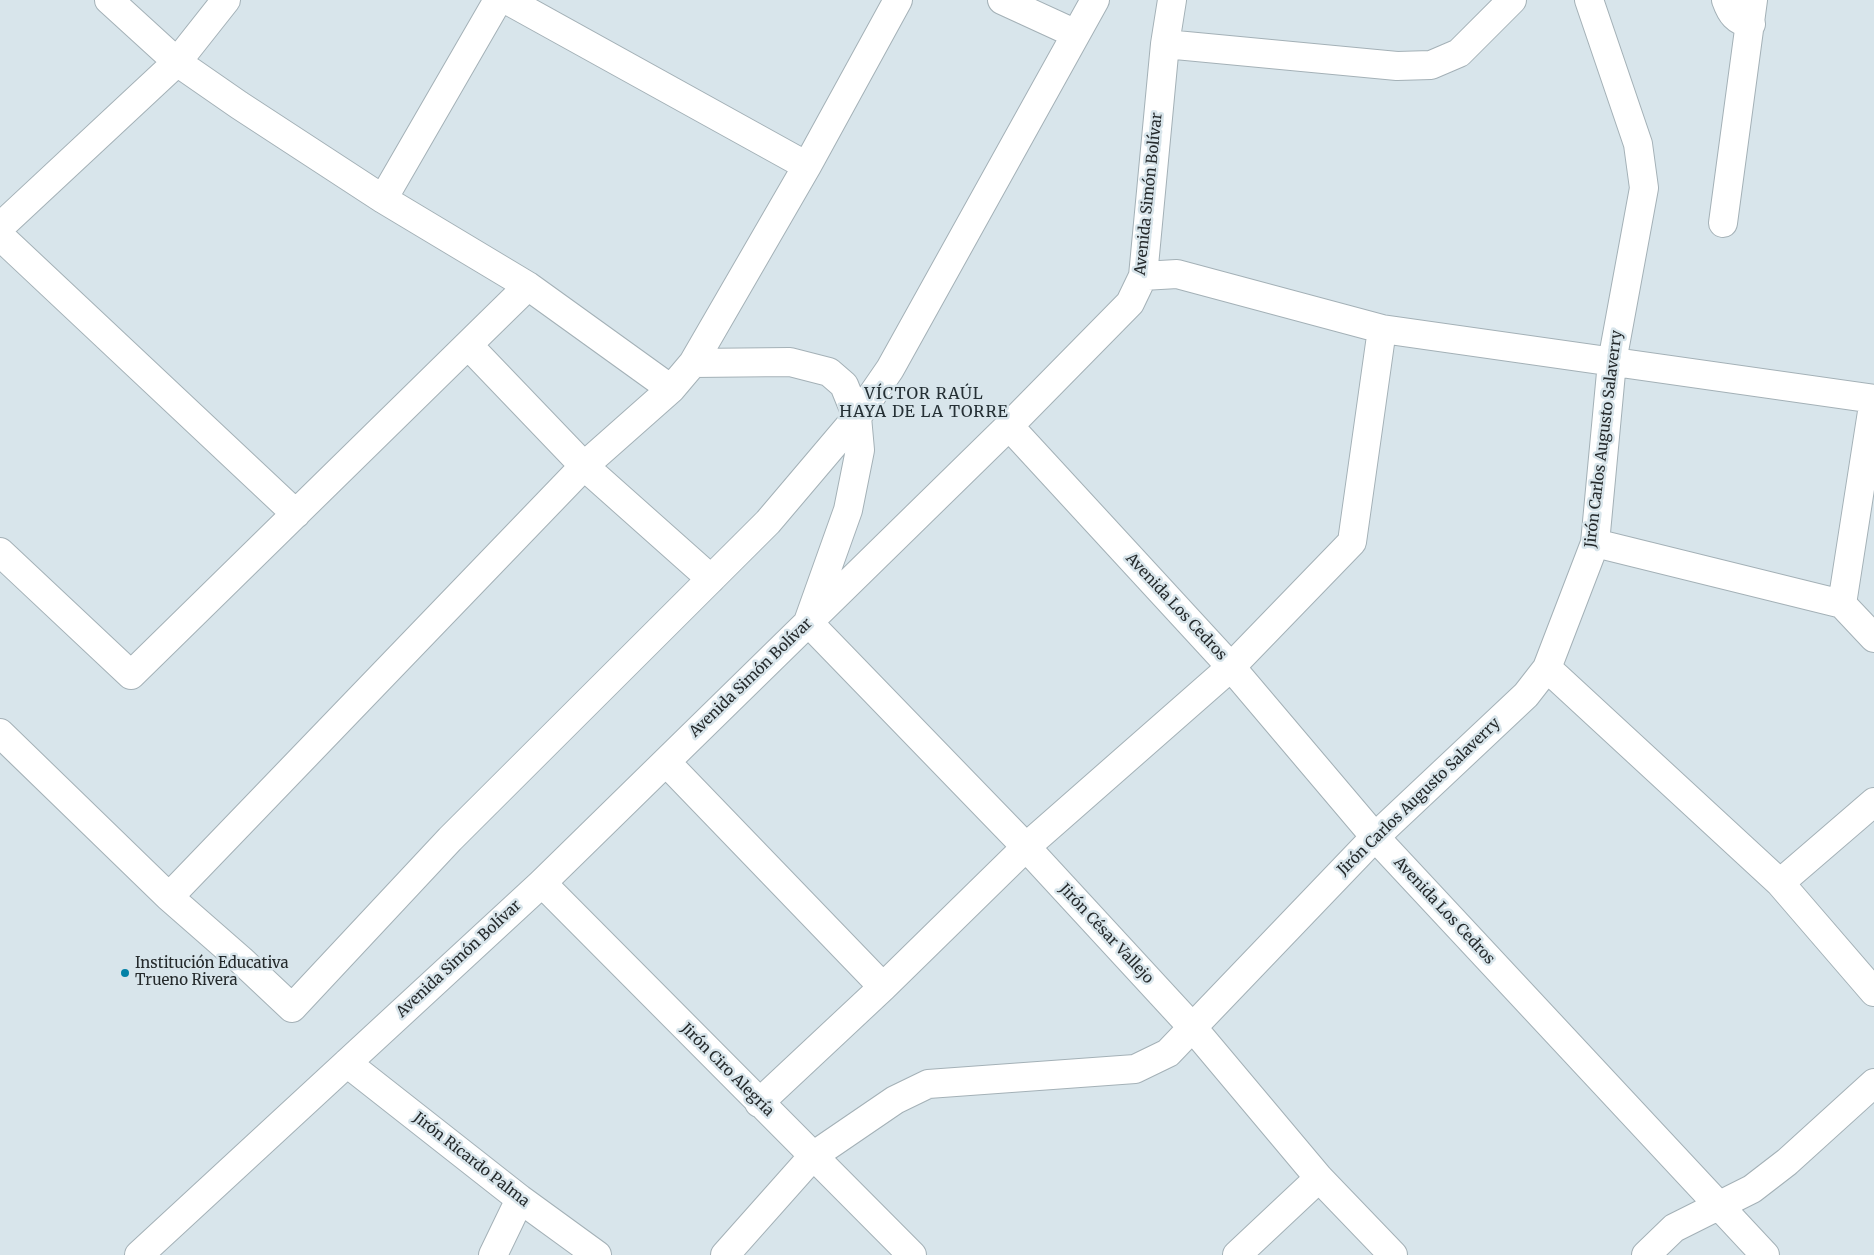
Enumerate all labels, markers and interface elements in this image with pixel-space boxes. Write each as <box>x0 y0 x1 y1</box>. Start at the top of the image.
street label: Avenida Simón Bolívar <box>1132 112 1166 276</box>
street label: Jirón Carlos Augusto Salaverry <box>1582 329 1626 549</box>
district label: VÍCTOR RAÚL HAYA DE LA TORRE <box>837 384 1011 422</box>
street label: Avenida Los Cedros <box>1122 550 1230 664</box>
street label: Avenida Simón Bolívar <box>686 615 816 741</box>
street label: Jirón Carlos Augusto Salaverry <box>1334 714 1504 880</box>
street label: Avenida Los Cedros <box>1390 854 1498 968</box>
street label: Jirón César Vallejo <box>1055 880 1157 988</box>
street label: Avenida Simón Bolívar <box>393 897 525 1021</box>
place label: Institución Educativa Trueno Rivera <box>135 955 289 990</box>
marker: Institución Educativa Trueno Rivera <box>119 967 131 979</box>
street label: Jirón Ciro Alegría <box>677 1020 777 1120</box>
street label: Jirón Ricardo Palma <box>409 1109 533 1211</box>

